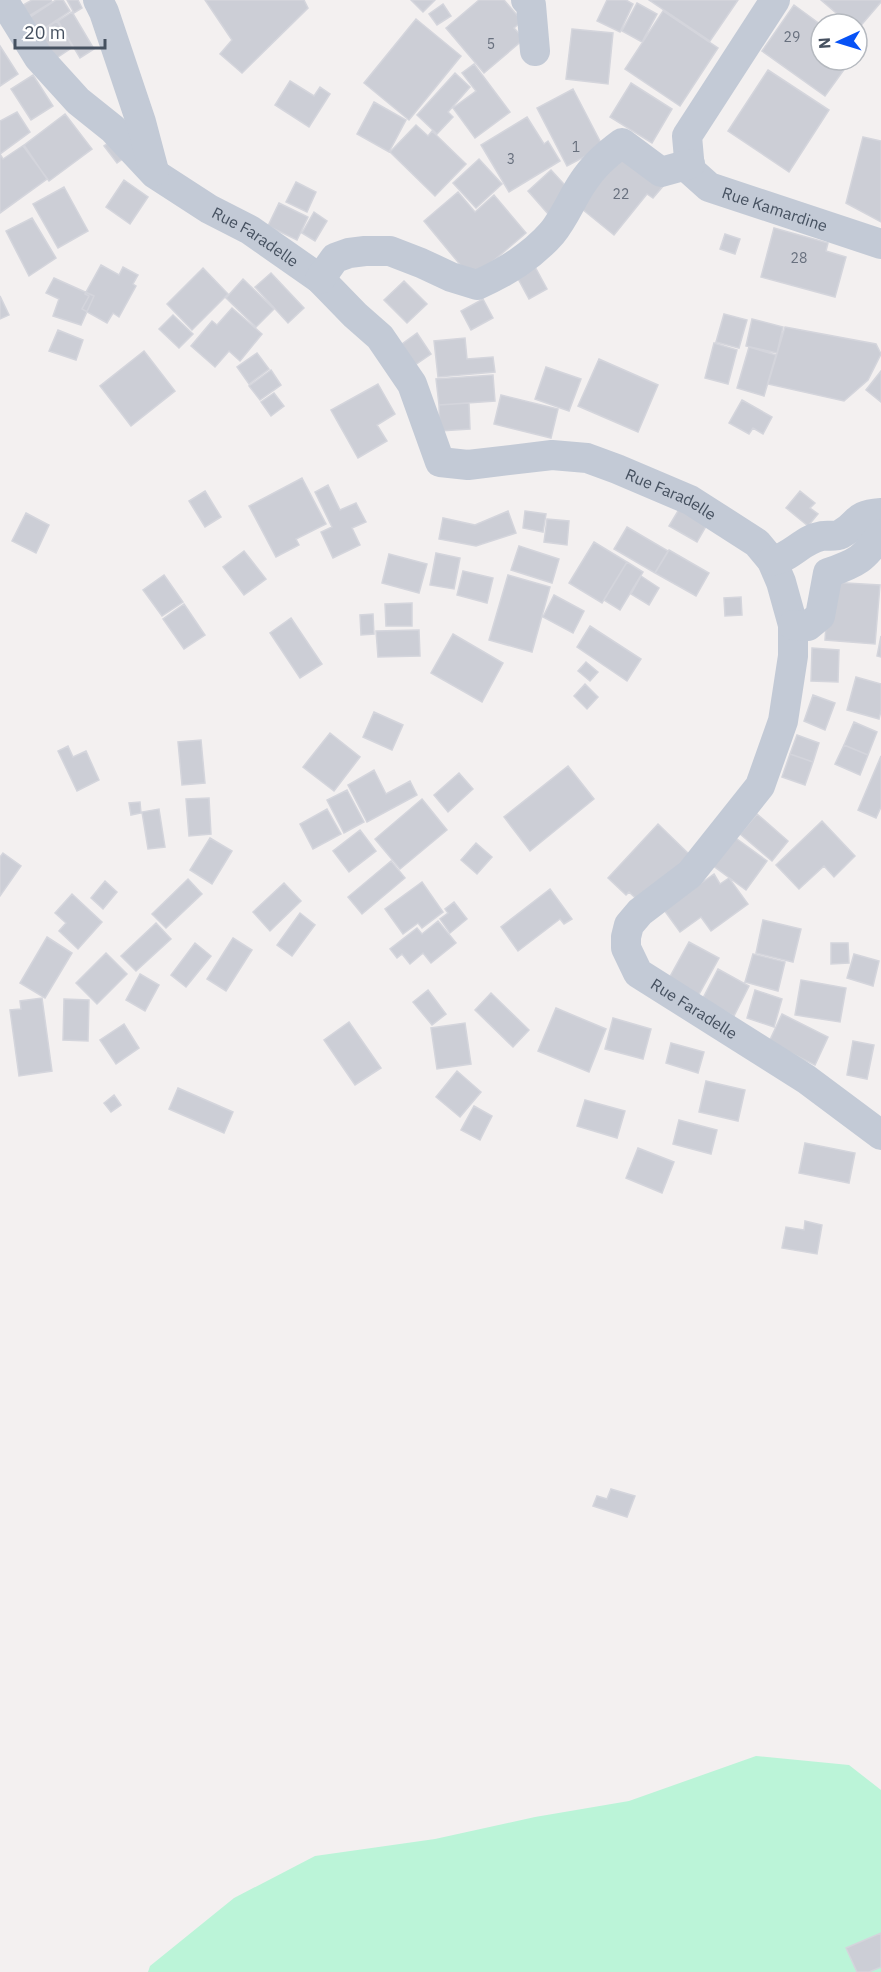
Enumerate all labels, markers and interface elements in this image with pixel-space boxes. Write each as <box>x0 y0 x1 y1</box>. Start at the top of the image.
scale bar <box>15 12 105 50</box>
north arrow <box>809 12 869 72</box>
text: 20 m <box>24 21 66 44</box>
house number: 29 <box>784 28 800 46</box>
house number: 5 <box>487 35 495 53</box>
text: N <box>814 37 834 50</box>
house number: 1 <box>572 138 580 156</box>
house number: 3 <box>507 150 515 168</box>
street label: Rue Kamardine <box>720 182 830 236</box>
house number: 22 <box>613 185 629 203</box>
street label: Rue Faradelle <box>209 202 303 271</box>
house number: 28 <box>791 249 807 267</box>
street label: Rue Faradelle <box>622 464 720 524</box>
street label: Rue Faradelle <box>647 974 741 1043</box>

